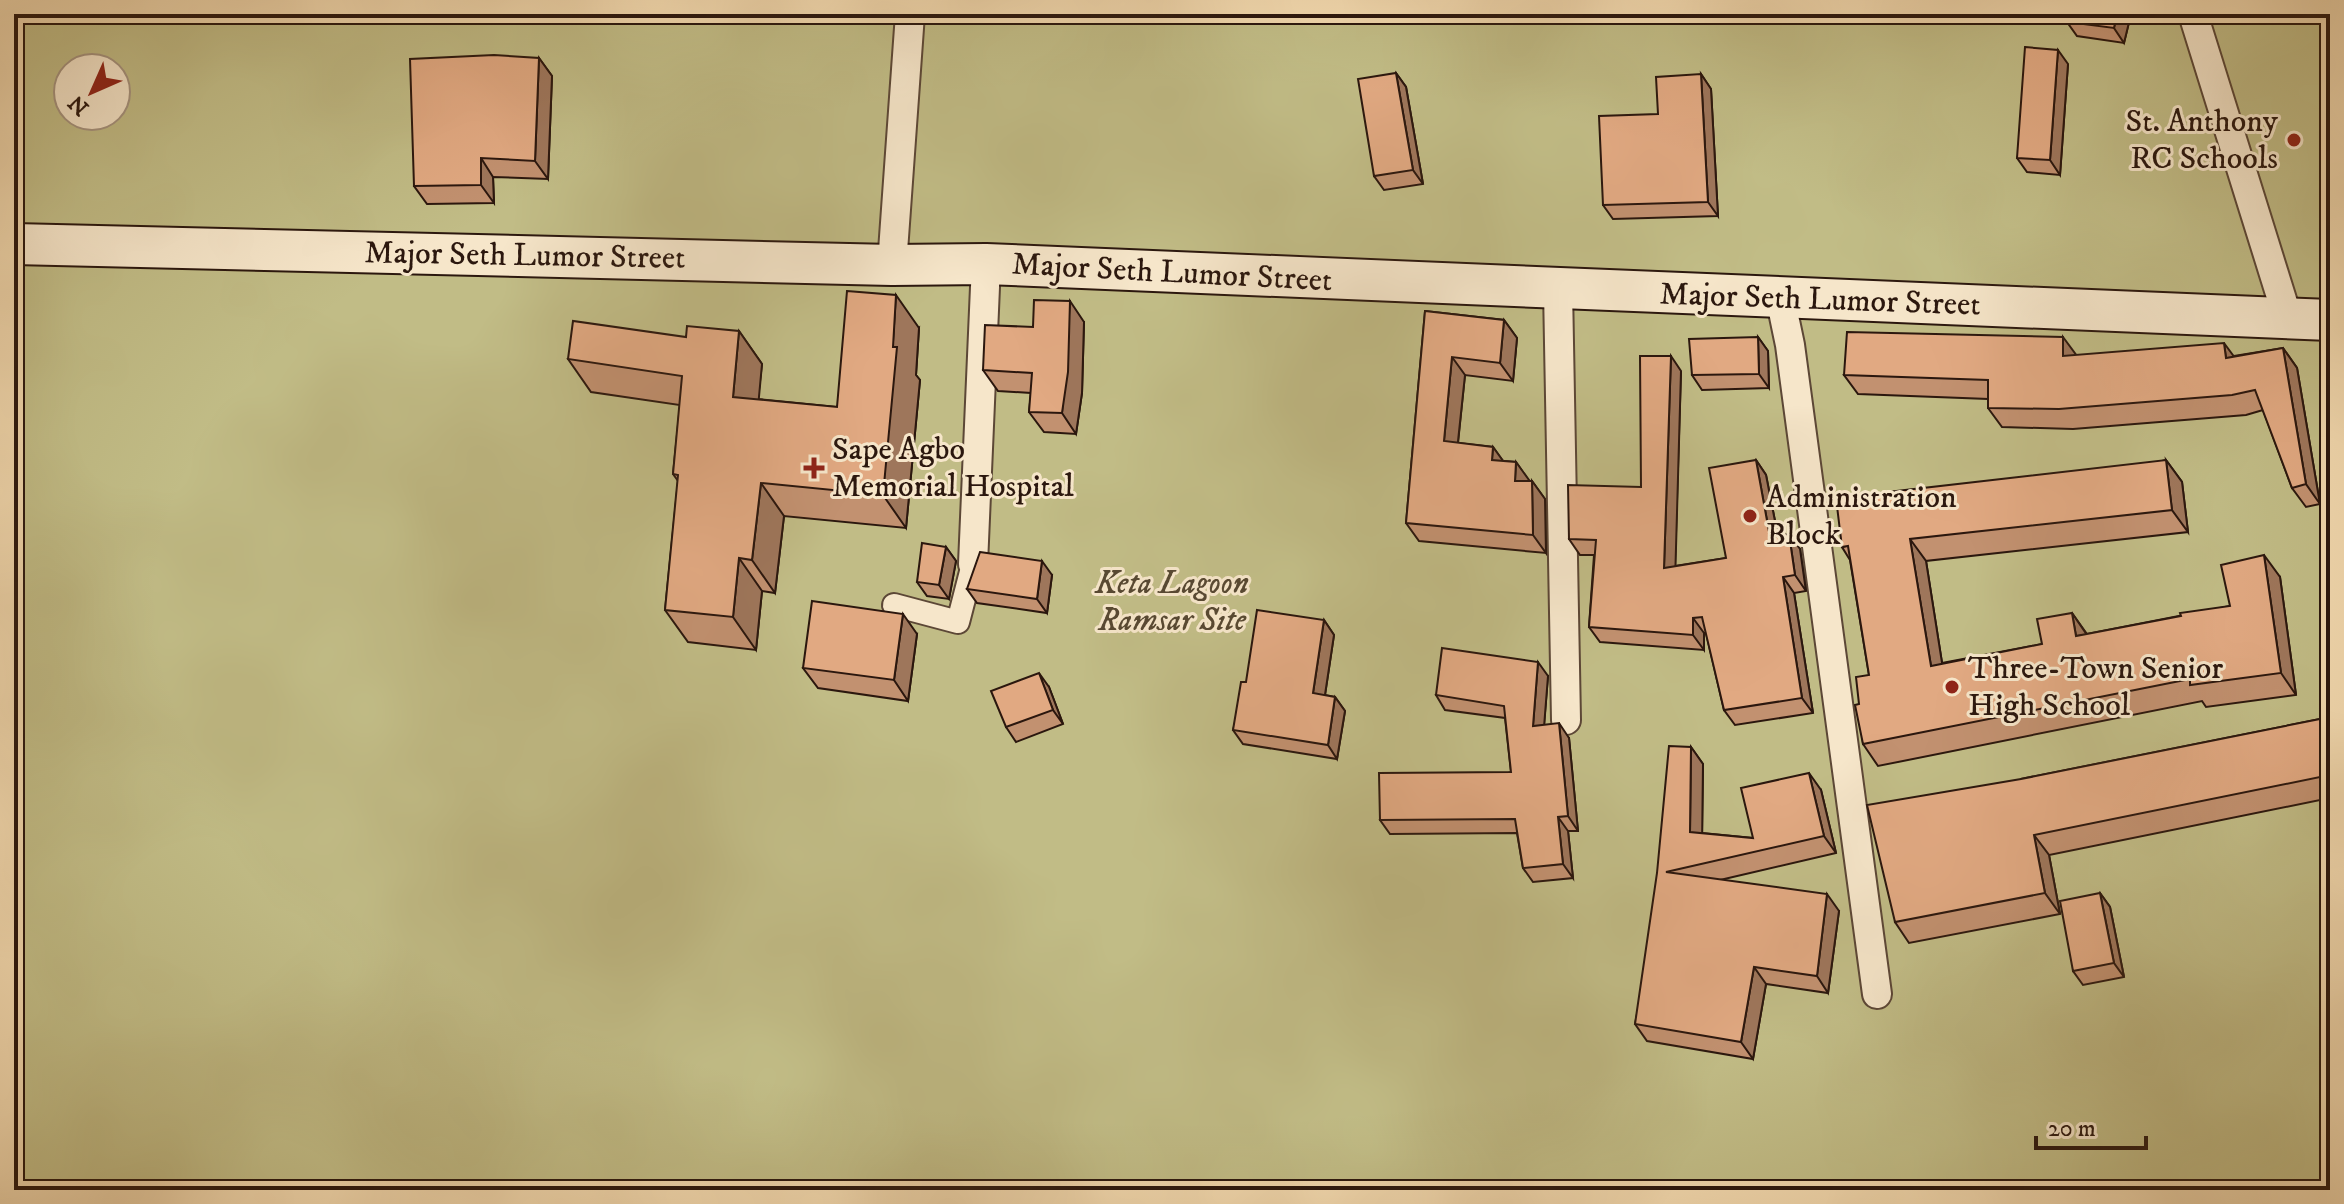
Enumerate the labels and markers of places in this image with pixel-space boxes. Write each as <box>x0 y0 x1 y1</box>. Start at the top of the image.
place label: St. Anthony RC Schools <box>2125 102 2279 179</box>
marker: St. Anthony RC Schools <box>2285 131 2303 149</box>
place label: Sape Agbo Memorial Hospital <box>832 430 1074 507</box>
marker: Sape Agbo Memorial Hospital <box>803 457 825 479</box>
place label: Administration Block <box>1766 478 1957 555</box>
marker: Administration Block <box>1741 507 1759 525</box>
place label: Three-Town Senior High School <box>1968 649 2223 726</box>
marker: Three-Town Senior High School <box>1943 678 1961 696</box>

